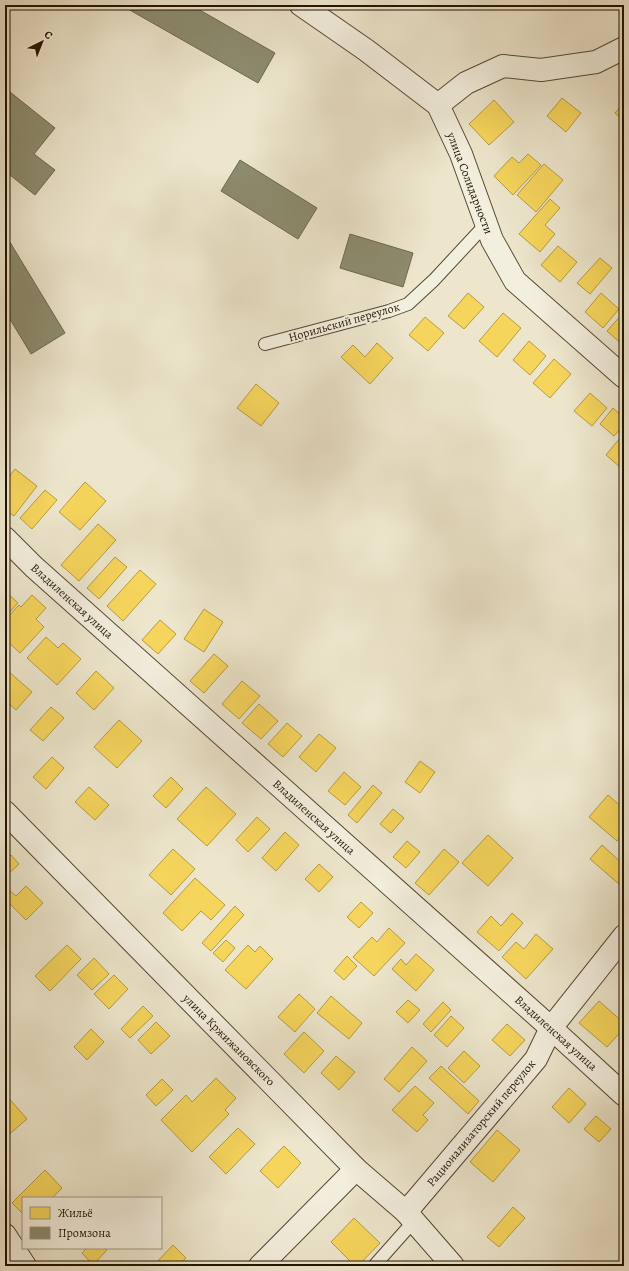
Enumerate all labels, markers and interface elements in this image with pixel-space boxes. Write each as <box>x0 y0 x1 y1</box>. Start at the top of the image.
north arrow <box>22 22 62 62</box>
text: С <box>41 27 56 43</box>
street label: улица Солидарности <box>443 129 497 236</box>
street label: Норильский переулок <box>286 298 402 346</box>
street label: Владиленская улица <box>27 560 117 643</box>
street label: Владиленская улица <box>269 776 359 859</box>
street label: улица Кржижановского <box>179 990 278 1089</box>
street label: Владиленская улица <box>511 992 601 1075</box>
street label: Рационализаторский переулок <box>423 1056 539 1190</box>
legend <box>22 1197 162 1249</box>
text: Жильё <box>58 1205 93 1221</box>
text: Промзона <box>58 1225 111 1241</box>

